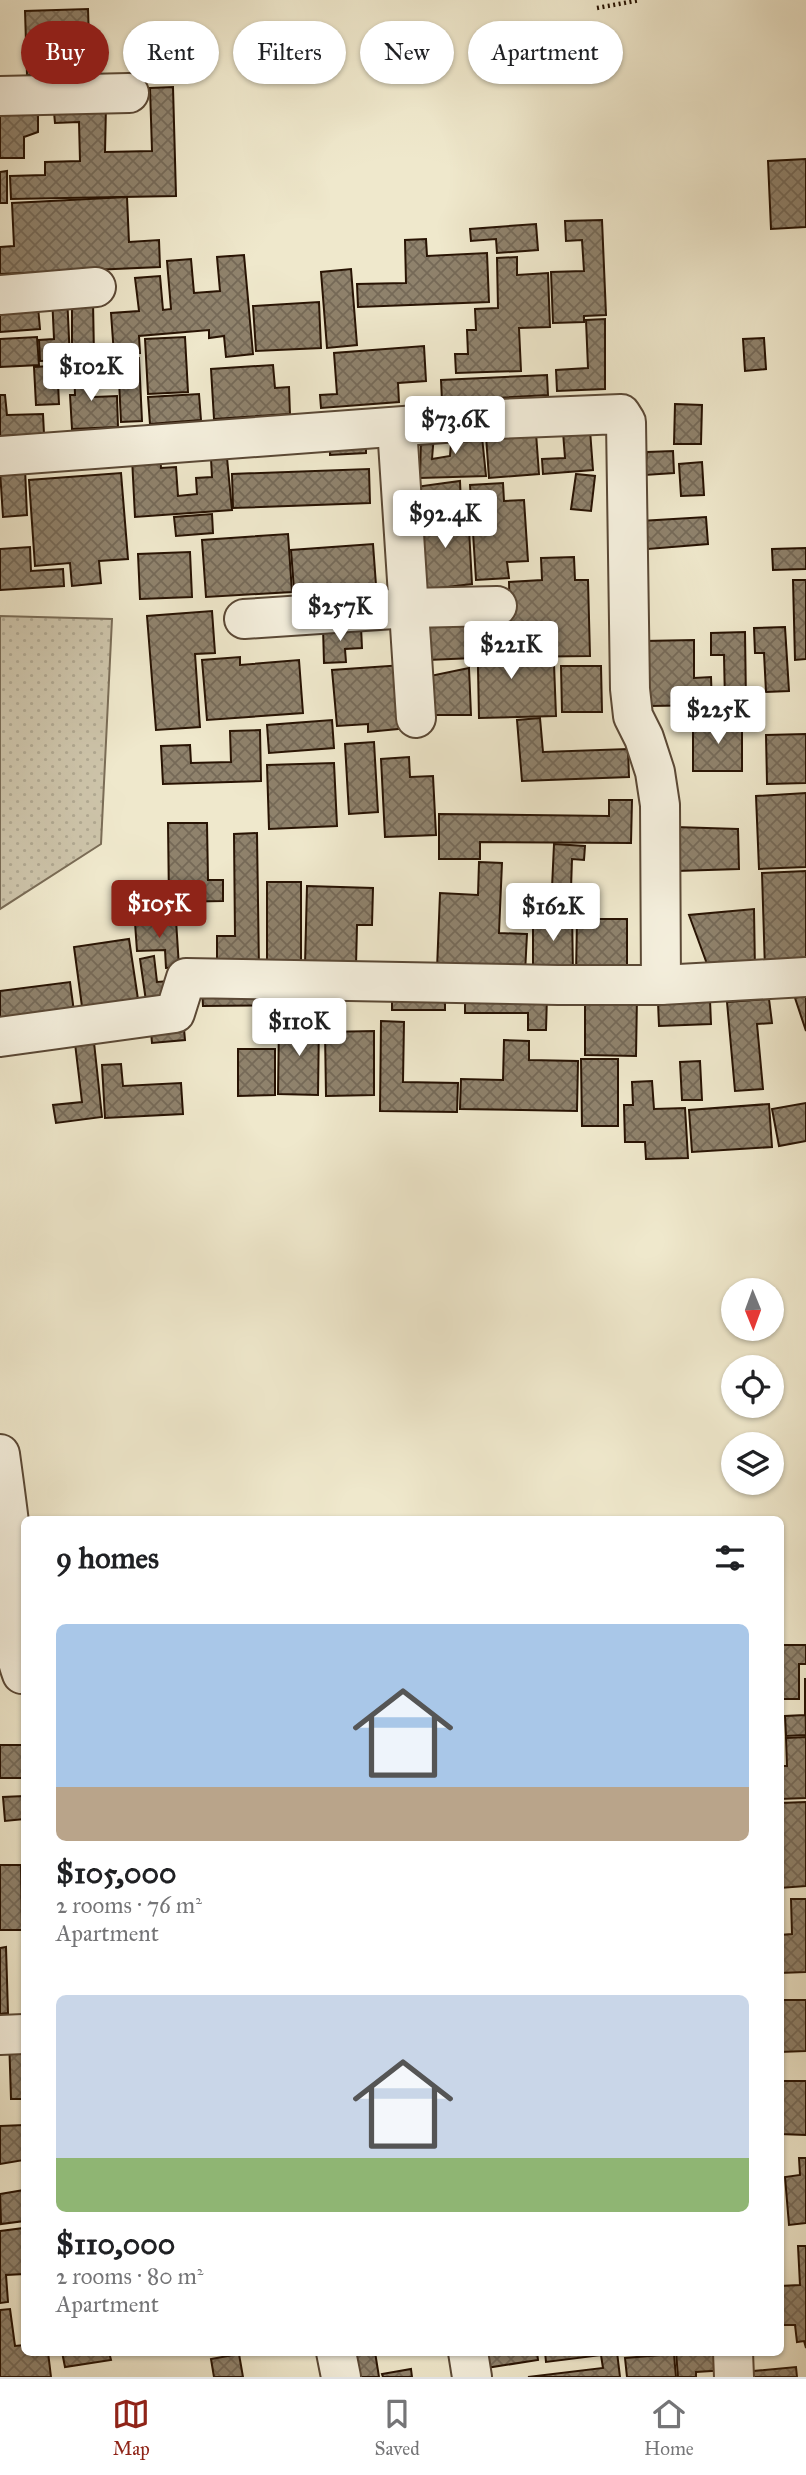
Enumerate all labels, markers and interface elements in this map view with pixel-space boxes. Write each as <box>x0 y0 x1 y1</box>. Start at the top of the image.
chip: Buy <box>21 21 109 84</box>
chip: Rent <box>123 21 219 84</box>
chip: Filters <box>233 21 346 84</box>
chip: New <box>360 21 454 84</box>
chip: Apartment <box>468 21 623 84</box>
pin: $102K <box>42 344 140 403</box>
text: $102K <box>59 352 123 380</box>
pin: $73.6K <box>398 396 512 456</box>
text: $73.6K <box>421 405 489 433</box>
pin: $92.4K <box>388 490 502 550</box>
text: $92.4K <box>409 499 481 527</box>
pin: $257K <box>291 584 389 643</box>
text: $257K <box>308 592 372 620</box>
pin: $221K <box>462 622 560 681</box>
text: $221K <box>480 630 542 658</box>
pin: $225K <box>669 686 767 746</box>
text: $225K <box>686 695 750 723</box>
pin: $105K <box>110 880 208 940</box>
pin: $162K <box>504 884 602 943</box>
text: $105K <box>127 889 191 917</box>
text: $162K <box>522 892 584 920</box>
pin: $110K <box>250 998 348 1058</box>
text: $110K <box>268 1007 330 1035</box>
north arrow <box>721 1278 784 1340</box>
map controls <box>721 1278 784 1495</box>
button: locate <box>721 1355 784 1418</box>
button: layers <box>721 1432 784 1495</box>
icon: filters <box>711 1539 749 1577</box>
text: 9 homes <box>56 1540 159 1576</box>
icon: home <box>340 1670 466 1796</box>
text: $105,000 <box>56 1855 176 1891</box>
text: 2 rooms · 76 m² <box>56 1891 202 1919</box>
text: Apartment <box>56 1919 159 1947</box>
icon: home <box>340 2041 466 2167</box>
text: $110,000 <box>56 2226 175 2262</box>
text: 2 rooms · 80 m² <box>56 2262 203 2290</box>
text: Apartment <box>56 2290 159 2318</box>
tab: Map <box>112 2395 150 2460</box>
tab: Saved <box>375 2395 420 2460</box>
tab: Home <box>644 2395 694 2460</box>

